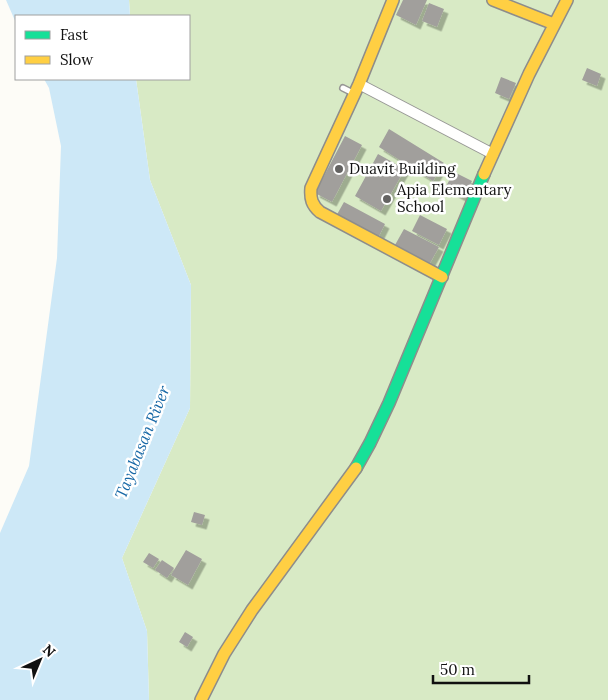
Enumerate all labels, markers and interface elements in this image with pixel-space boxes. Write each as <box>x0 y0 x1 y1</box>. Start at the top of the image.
legend <box>15 15 190 80</box>
text: Fast <box>60 25 88 44</box>
text: Slow <box>60 50 93 69</box>
place label: Duavit Building <box>349 159 456 178</box>
marker: Duavit Building <box>333 163 345 175</box>
place label: Apia Elementary School <box>396 180 512 216</box>
marker: Apia Elementary School <box>381 193 393 205</box>
water label: Tayabasan River <box>110 382 174 501</box>
north arrow <box>15 635 65 685</box>
text: N <box>39 640 59 661</box>
scale bar <box>433 652 529 684</box>
text: 50 m <box>440 660 475 679</box>

